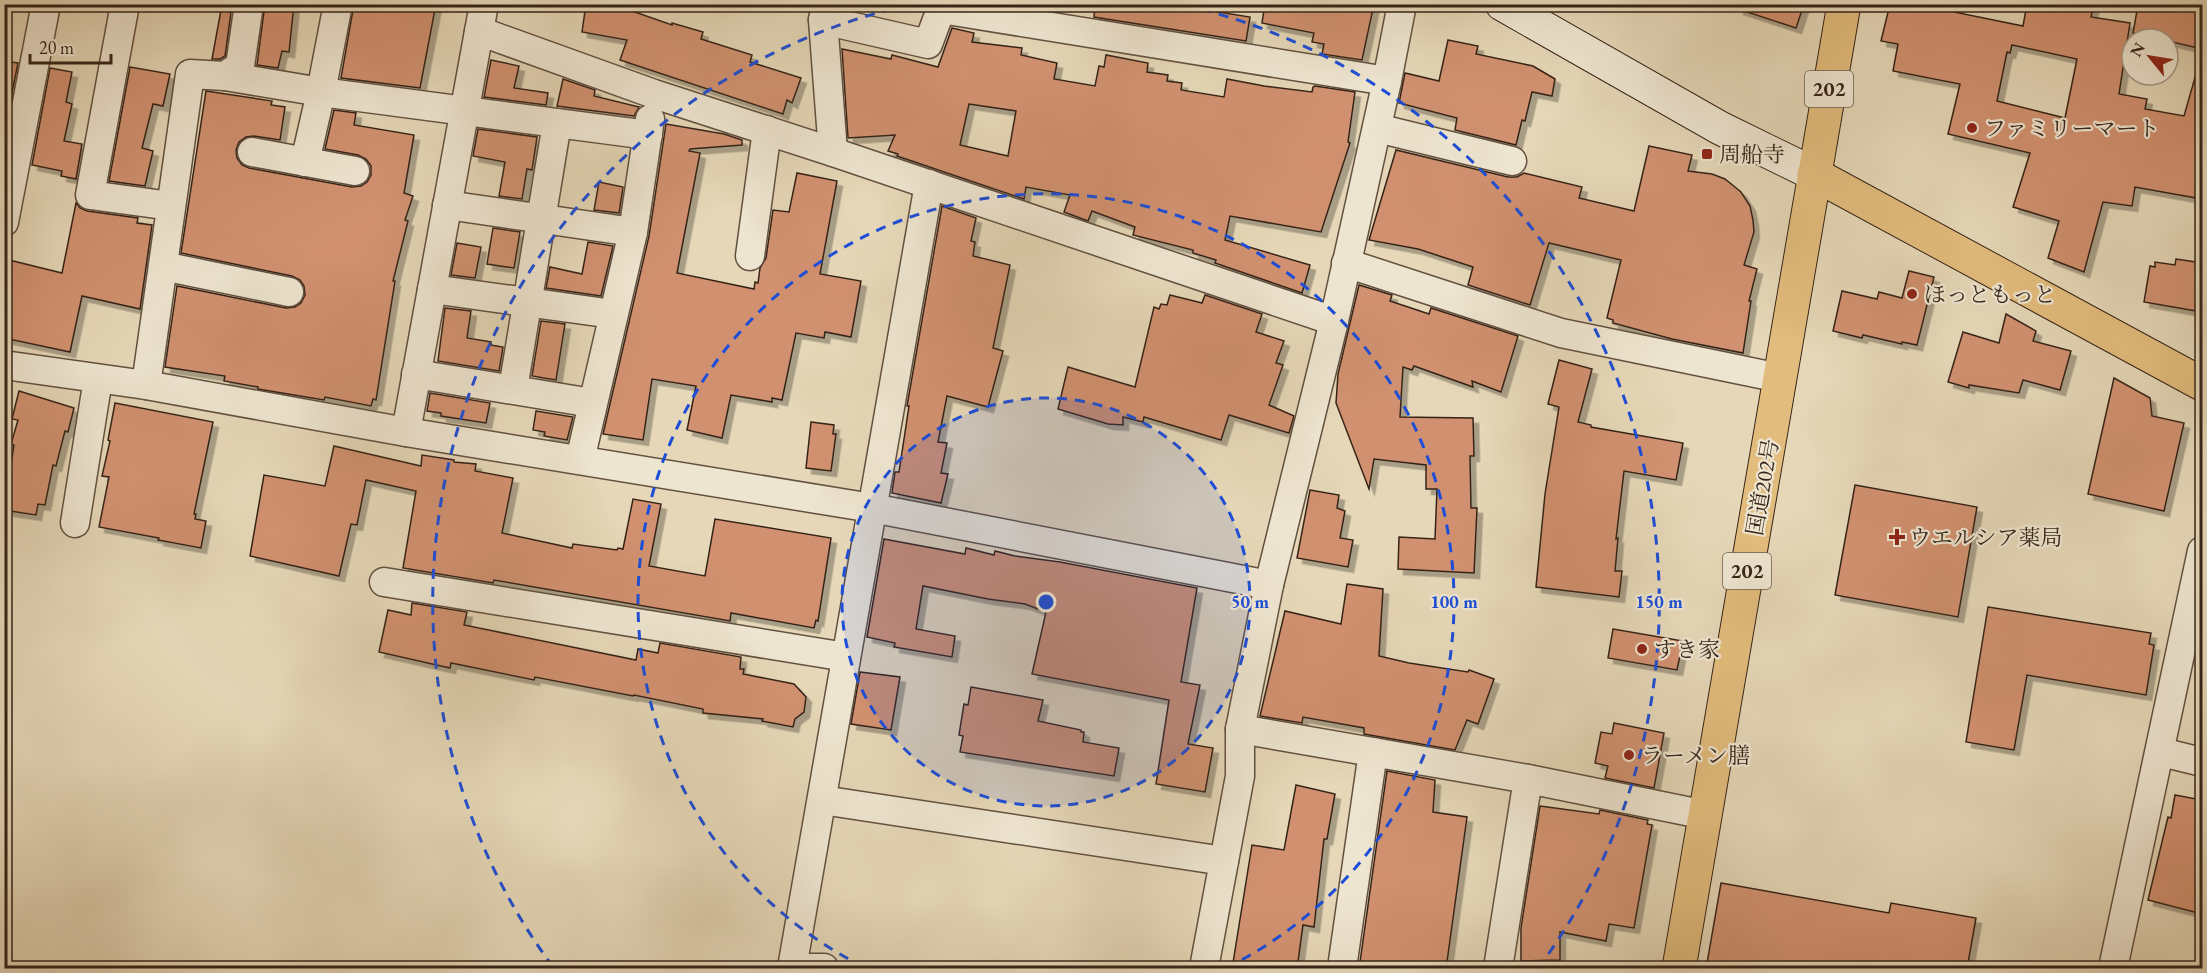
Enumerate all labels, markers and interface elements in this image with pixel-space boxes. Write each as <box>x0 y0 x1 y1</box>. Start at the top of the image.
scale bar <box>30 27 111 65</box>
north arrow <box>2120 27 2180 87</box>
text: 20 m <box>39 36 74 59</box>
text: N <box>2125 39 2150 61</box>
road number: 202 <box>1805 71 1853 107</box>
place label: ファミリーマート <box>1984 114 2160 143</box>
marker: ファミリーマート <box>1965 121 1979 135</box>
place label: 周船寺 <box>1719 140 1785 169</box>
marker: 周船寺 <box>1700 147 1714 161</box>
place label: ほっともっと <box>1924 280 2056 309</box>
marker: ほっともっと <box>1905 287 1919 301</box>
street label: 国道202号 <box>1740 436 1785 538</box>
place label: ウエルシア薬局 <box>1909 523 2062 552</box>
marker: ウエルシア薬局 <box>1890 530 1904 544</box>
road number: 202 <box>1723 553 1771 589</box>
text: 50 m <box>1231 590 1269 613</box>
text: 100 m <box>1430 590 1478 613</box>
text: 150 m <box>1635 590 1683 613</box>
centre of rings <box>1036 592 1056 612</box>
place label: すき家 <box>1654 635 1720 664</box>
marker: すき家 <box>1635 642 1649 656</box>
place label: ラーメン膳 <box>1641 741 1750 770</box>
marker: ラーメン膳 <box>1622 748 1636 762</box>

